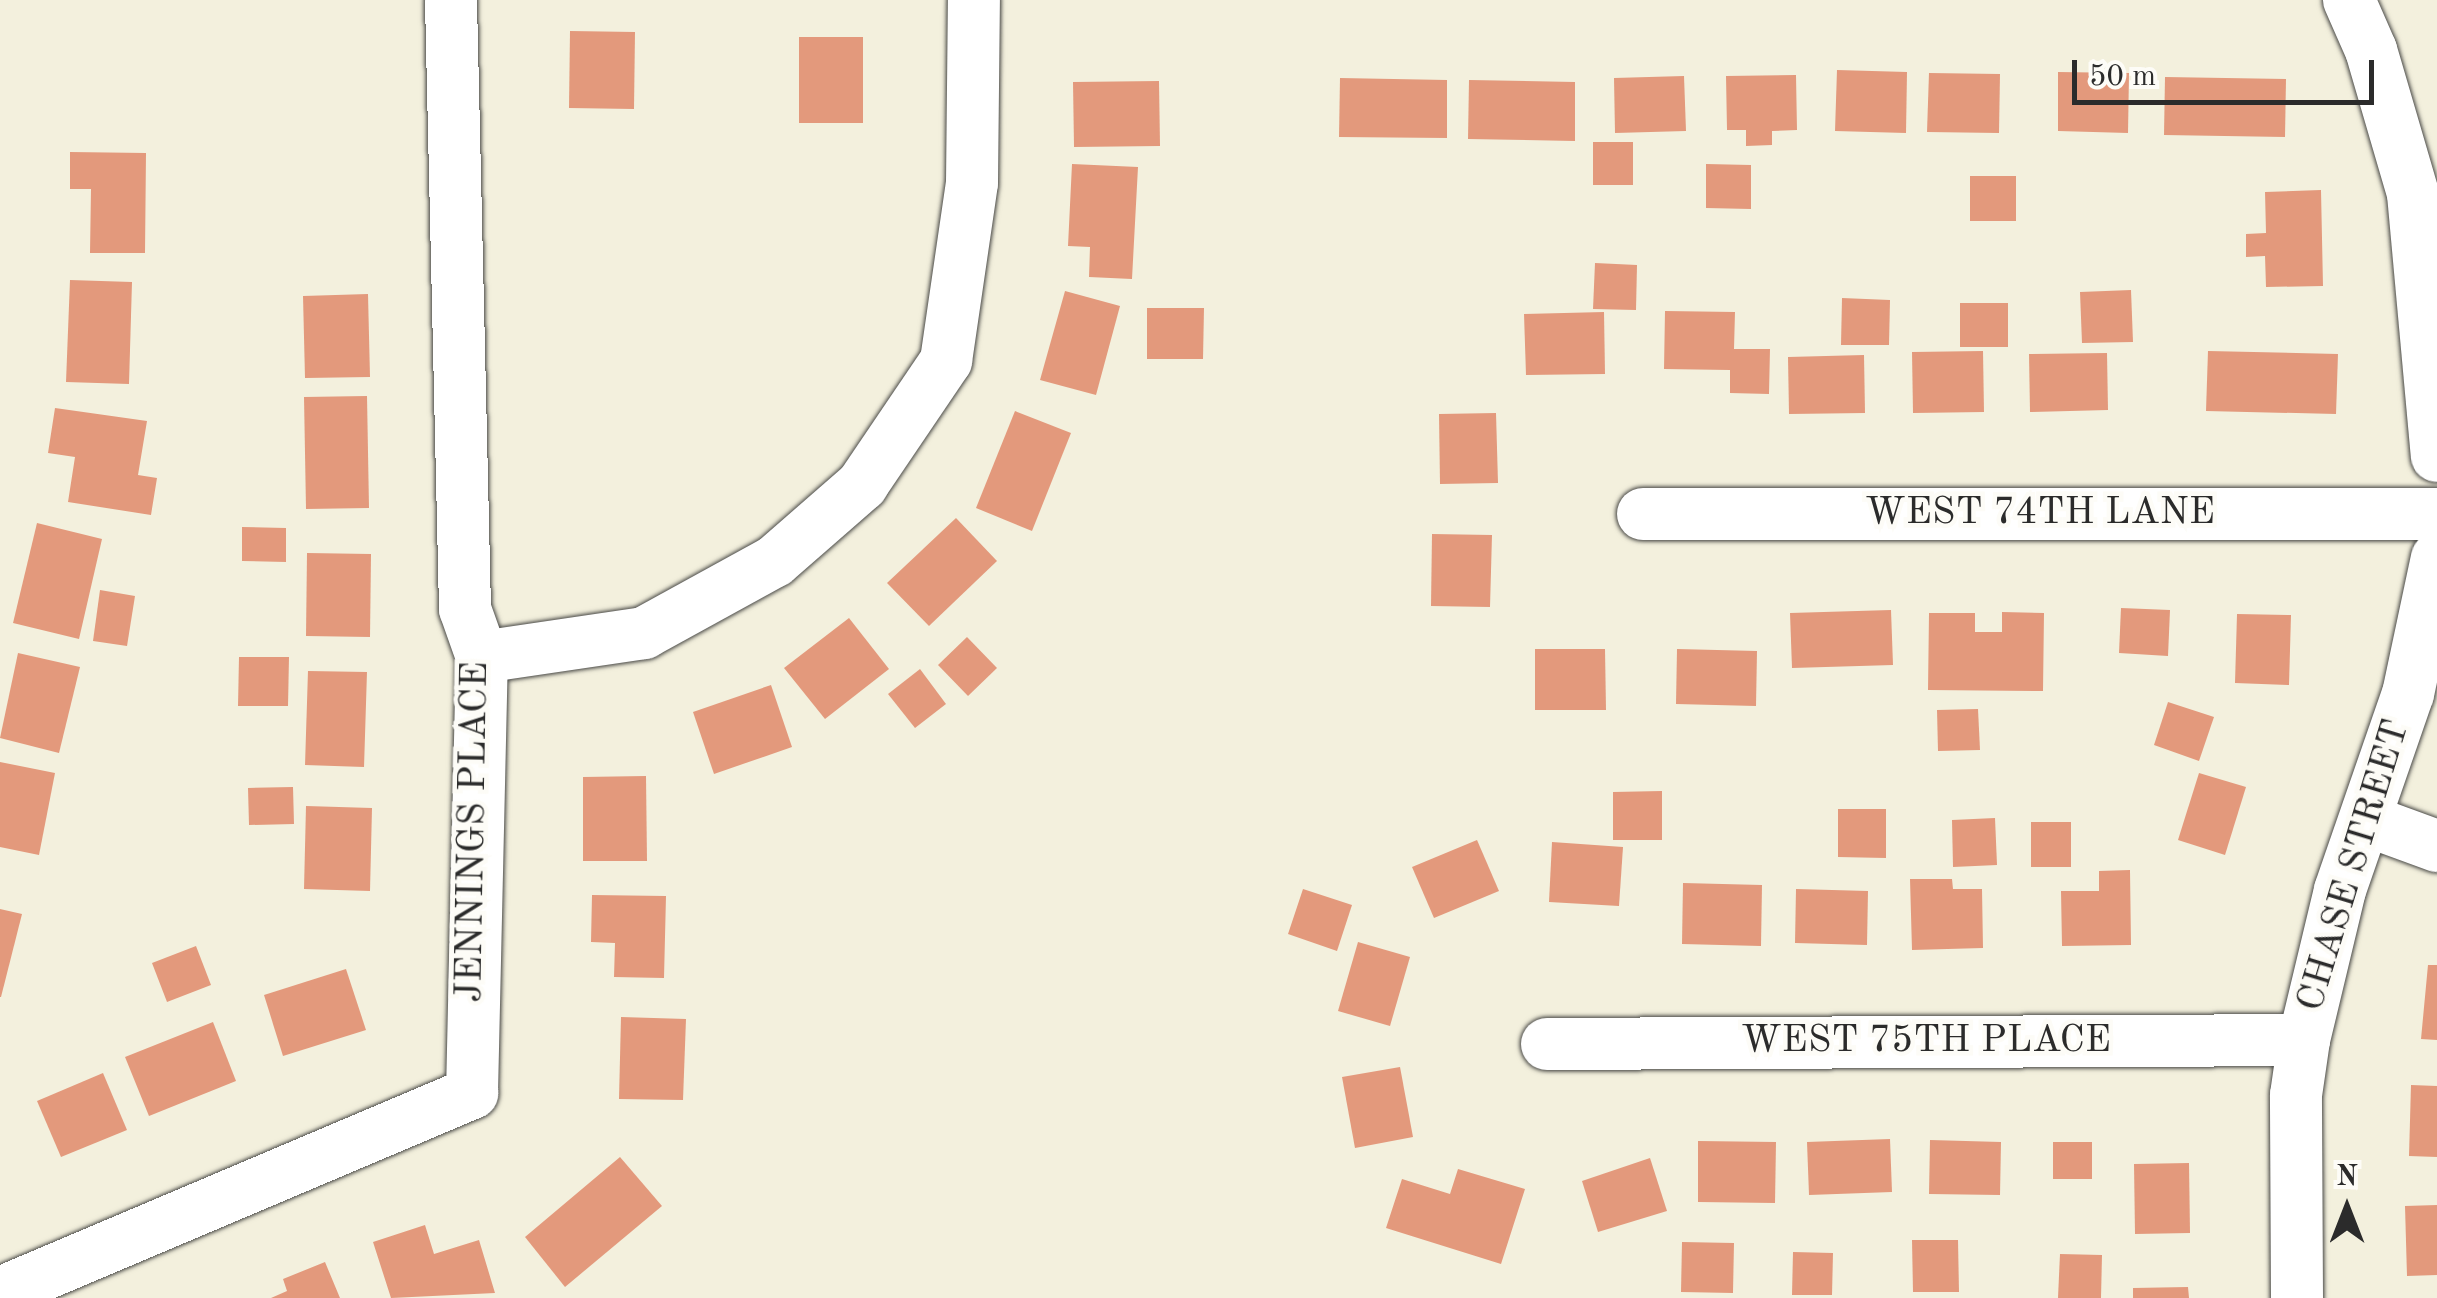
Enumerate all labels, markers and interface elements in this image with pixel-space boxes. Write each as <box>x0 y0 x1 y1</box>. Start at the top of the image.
scale bar <box>2077 40 2380 102</box>
text: 50 m <box>2089 62 2156 92</box>
street label: WEST 74TH LANE <box>1865 491 2215 537</box>
street label: JENNINGS PLACE <box>448 661 500 1003</box>
street label: CHASE STREET <box>2289 715 2421 1017</box>
street label: WEST 75TH PLACE <box>1741 1019 2111 1065</box>
north arrow <box>2297 1158 2397 1258</box>
text: N <box>2336 1164 2358 1192</box>

